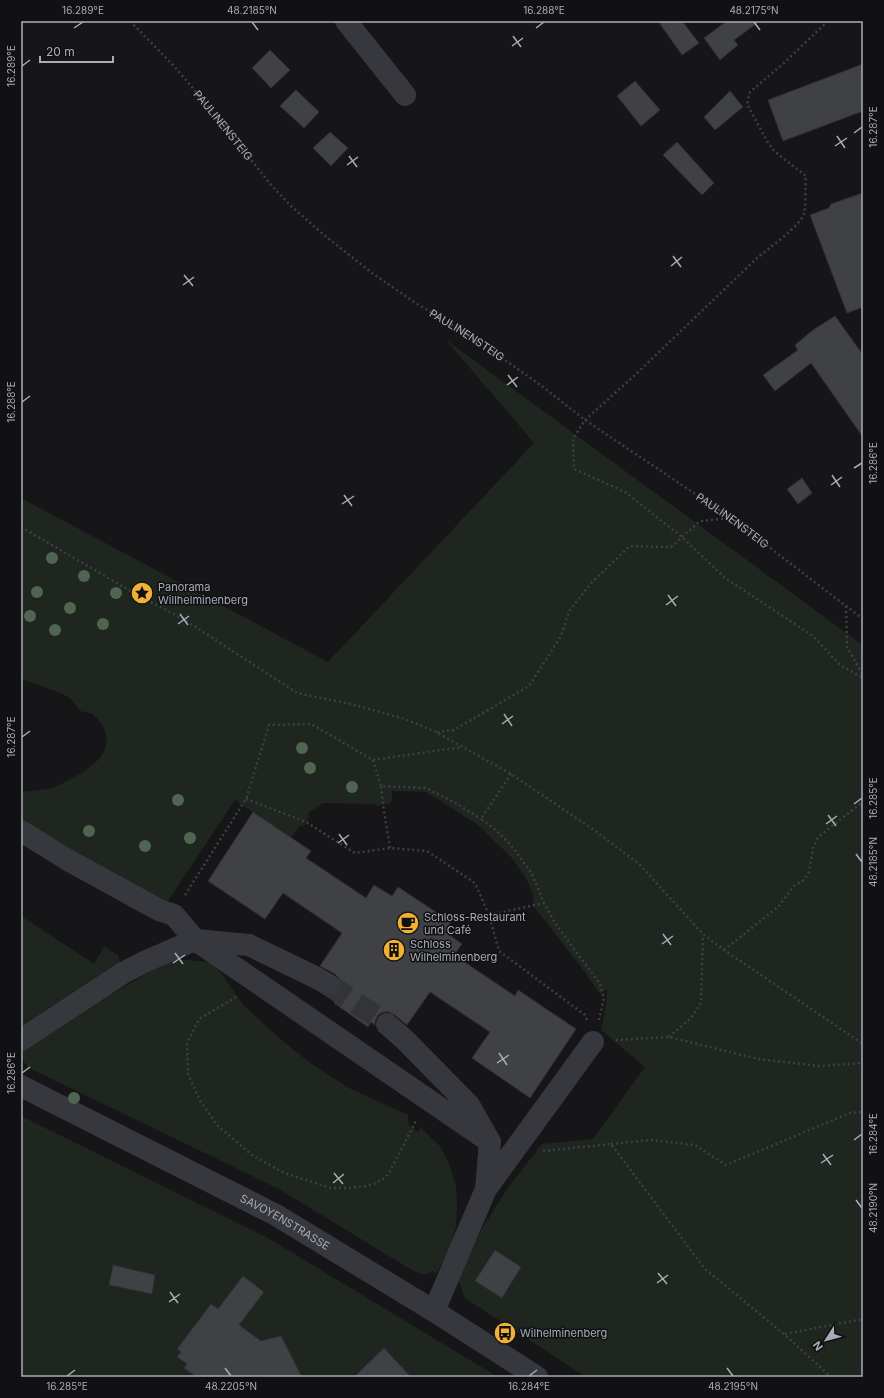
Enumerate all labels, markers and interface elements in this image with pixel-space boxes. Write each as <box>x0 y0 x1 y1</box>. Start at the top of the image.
text: 16.289°E <box>62 4 104 16</box>
text: 48.2185°N <box>227 4 277 16</box>
text: 16.288°E <box>523 4 565 16</box>
text: 48.2175°N <box>729 4 779 16</box>
scale bar <box>40 38 113 64</box>
text: 20 m <box>46 44 75 59</box>
text: 16.289°E <box>5 45 17 87</box>
street label: PAULINENSTEIG <box>191 87 256 163</box>
text: 16.287°E <box>867 106 879 148</box>
street label: PAULINENSTEIG <box>427 306 507 364</box>
text: 16.288°E <box>5 381 17 423</box>
text: 16.286°E <box>867 442 879 484</box>
street label: PAULINENSTEIG <box>693 490 771 551</box>
place icon: Panorama Willhelminenberg <box>129 580 155 606</box>
place label: Panorama Willhelminenberg <box>158 580 248 607</box>
text: 16.287°E <box>5 716 17 758</box>
text: 16.285°E <box>867 777 879 819</box>
text: 48.2185°N <box>867 837 879 887</box>
cafe icon: Schloss-Restaurant und Café <box>395 910 421 936</box>
place label: Schloss-Restaurant und Café <box>424 910 526 937</box>
building icon: Schloss Wilhelminenberg <box>381 937 407 963</box>
place label: Schloss Wilhelminenberg <box>410 937 497 964</box>
text: 16.286°E <box>5 1052 17 1094</box>
text: 16.284°E <box>867 1113 879 1155</box>
text: 48.2190°N <box>867 1183 879 1233</box>
street label: SAVOYENSTRASSE <box>238 1191 332 1253</box>
bus stop icon: Wilhelminenberg <box>492 1320 518 1346</box>
north arrow <box>806 1320 846 1360</box>
place label: Wilhelminenberg <box>520 1326 607 1340</box>
text: N <box>810 1338 826 1353</box>
text: 16.285°E <box>46 1380 88 1392</box>
text: 48.2205°N <box>205 1380 257 1392</box>
text: 16.284°E <box>508 1380 550 1392</box>
text: 48.2195°N <box>708 1380 758 1392</box>

